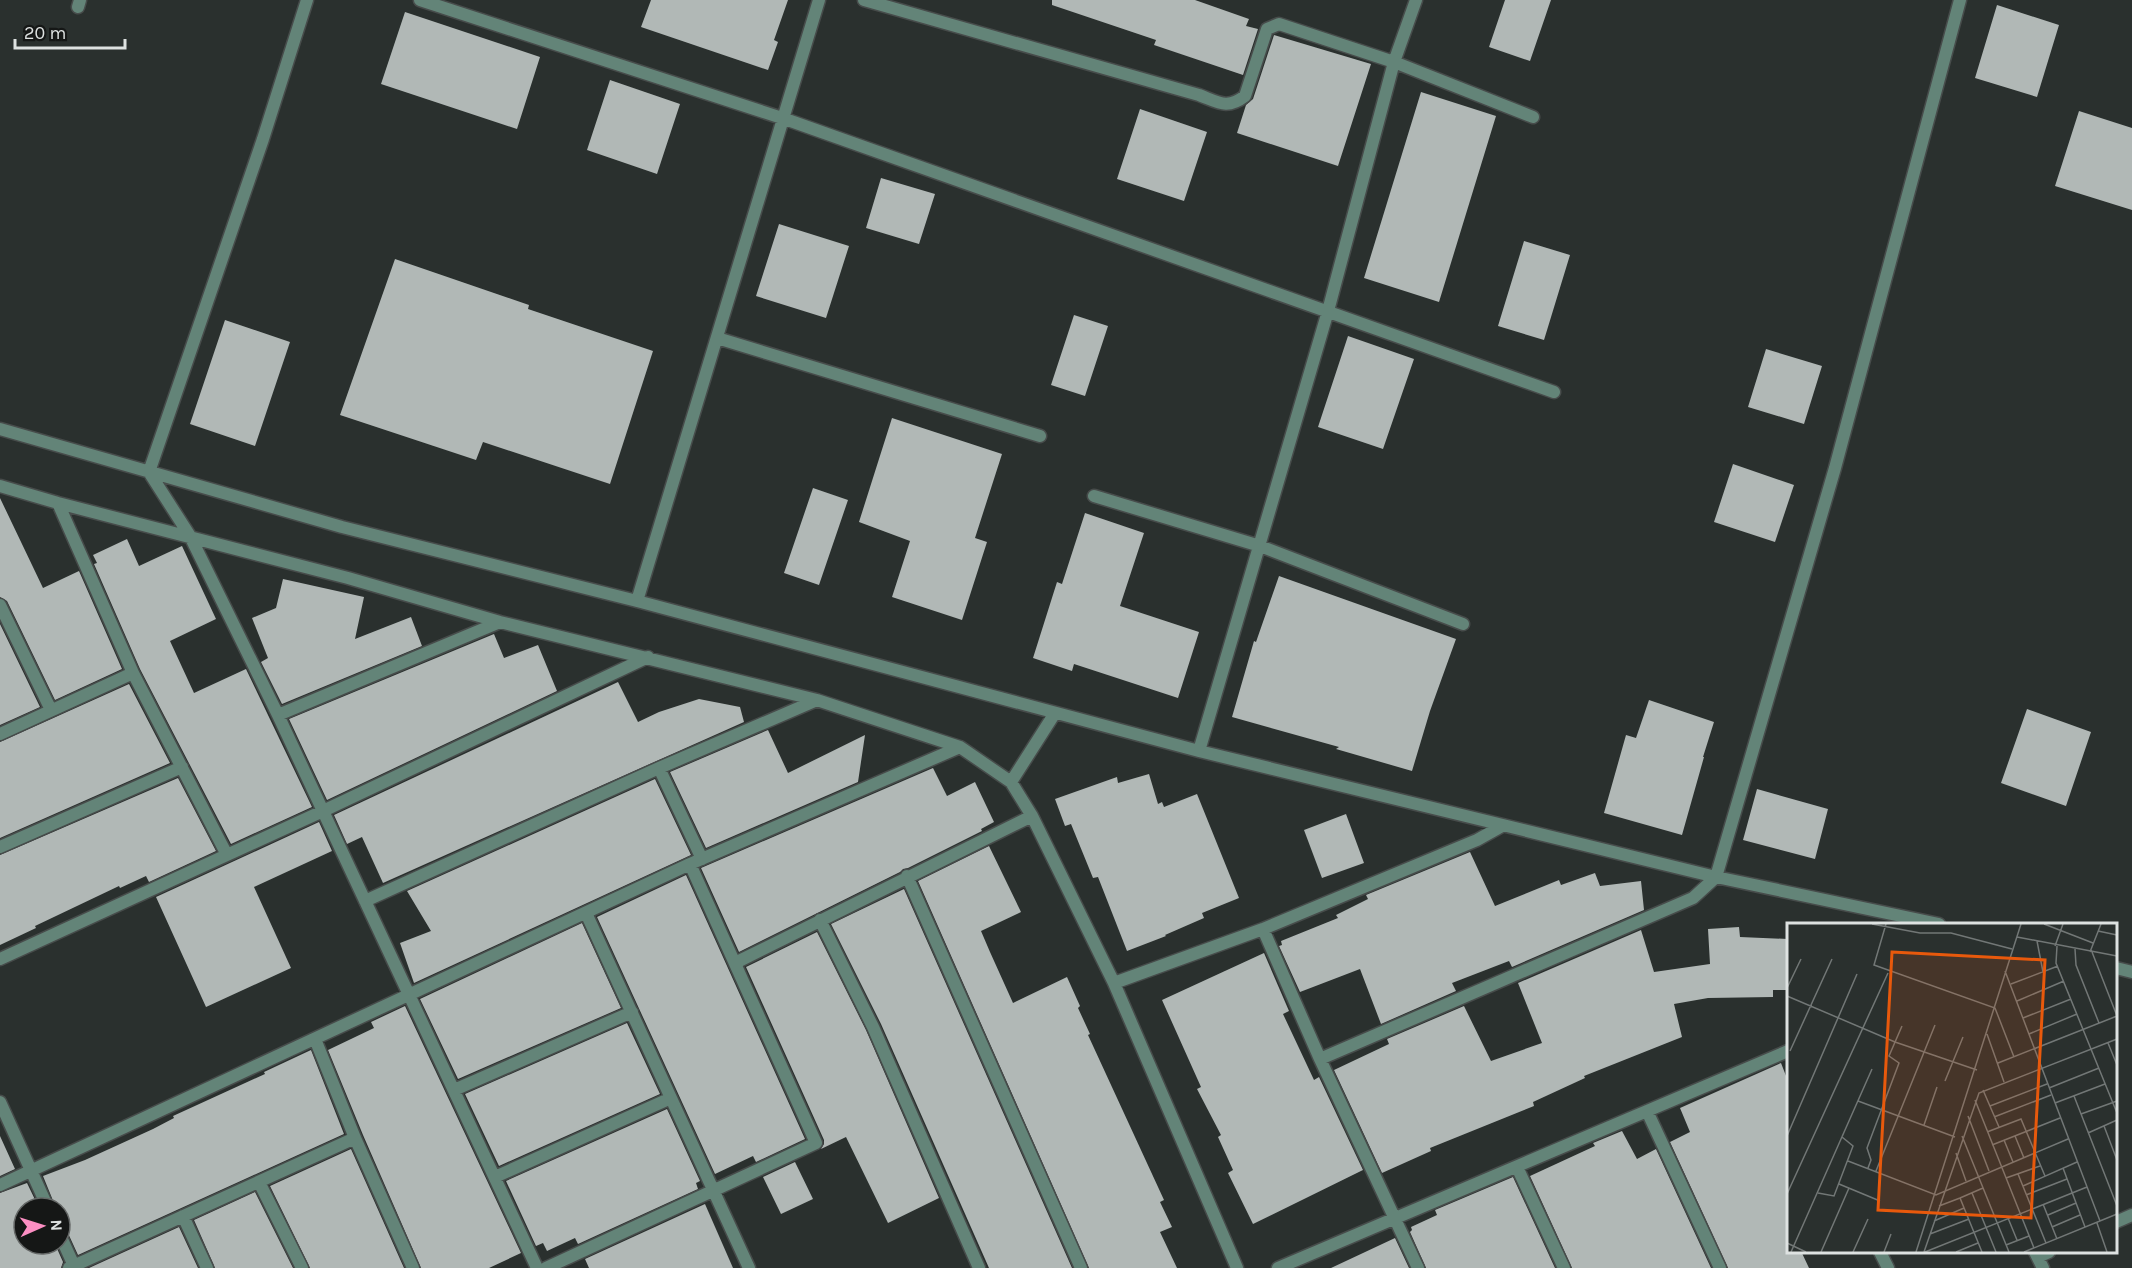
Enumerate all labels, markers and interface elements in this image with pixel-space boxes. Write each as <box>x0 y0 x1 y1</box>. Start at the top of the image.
scale bar <box>15 12 124 50</box>
text: 20 m <box>24 22 66 44</box>
inset map <box>1787 923 2117 1253</box>
north arrow <box>12 1196 72 1256</box>
text: N <box>47 1219 66 1231</box>

